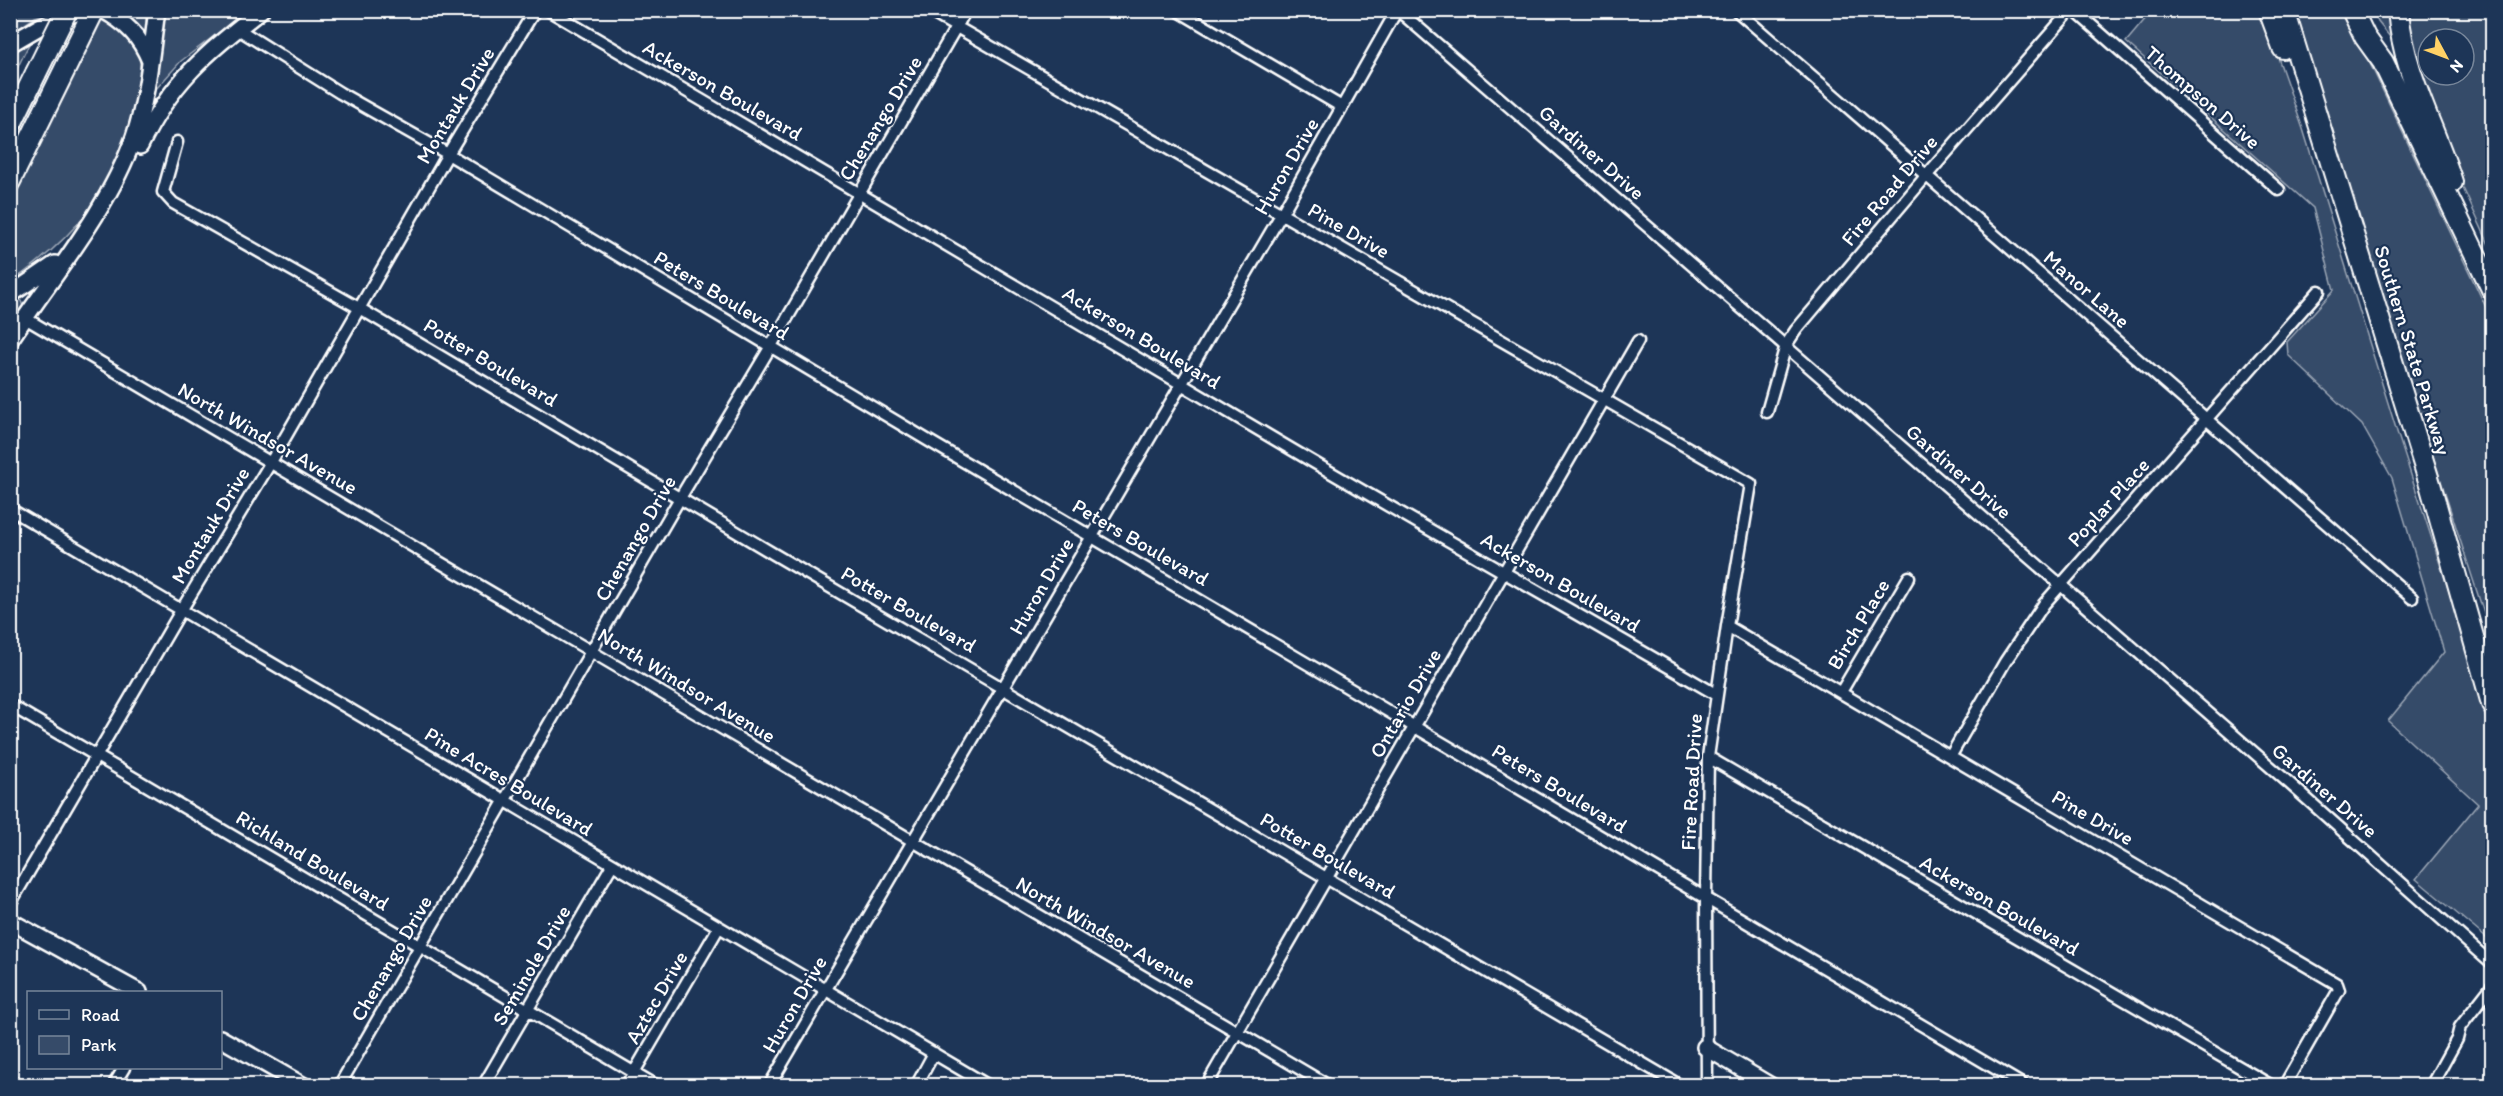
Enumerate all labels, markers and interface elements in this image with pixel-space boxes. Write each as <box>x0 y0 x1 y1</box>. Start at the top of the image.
north arrow <box>2416 27 2476 87</box>
street label: Ackerson Boulevard <box>639 34 808 146</box>
street label: Thompson Drive <box>2140 40 2266 154</box>
street label: Montauk Drive <box>410 42 500 168</box>
street label: Chenango Drive <box>833 51 927 185</box>
text: N <box>2446 56 2468 77</box>
street label: Gardiner Drive <box>1534 99 1650 205</box>
street label: Huron Drive <box>1248 113 1324 219</box>
street label: Fire Road Drive <box>1835 129 1943 251</box>
street label: Pine Drive <box>1304 197 1394 263</box>
street label: Southern State Parkway <box>2369 242 2457 458</box>
street label: Peters Boulevard <box>650 245 795 345</box>
street label: Manor Lane <box>2039 245 2135 333</box>
street label: Ackerson Boulevard <box>1058 280 1226 394</box>
street label: Potter Boulevard <box>420 312 562 412</box>
street label: North Windsor Avenue <box>174 376 362 500</box>
street label: Gardiner Drive <box>1901 418 2017 524</box>
street label: Poplar Place <box>2062 452 2154 552</box>
street label: Montauk Drive <box>165 462 255 588</box>
street label: Chenango Drive <box>589 471 681 605</box>
street label: Peters Boulevard <box>1068 493 1214 591</box>
street label: Ackerson Boulevard <box>1477 526 1646 638</box>
street label: Huron Drive <box>1003 533 1079 639</box>
street label: Potter Boulevard <box>837 560 981 658</box>
street label: Birch Place <box>1821 574 1895 674</box>
street label: North Windsor Avenue <box>593 622 781 748</box>
street label: Ontario Drive <box>1364 644 1446 762</box>
street label: Fire Road Drive <box>1675 713 1707 851</box>
street label: Pine Acres Boulevard <box>420 721 598 841</box>
street label: Gardiner Drive <box>2267 737 2383 843</box>
street label: Peters Boulevard <box>1488 738 1633 838</box>
street label: Pine Drive <box>2048 784 2138 850</box>
street label: Richland Boulevard <box>232 804 395 916</box>
street label: Potter Boulevard <box>1256 806 1400 904</box>
street label: Ackerson Boulevard <box>1916 849 2085 961</box>
street label: North Windsor Avenue <box>1012 870 1200 994</box>
street label: Chenango Drive <box>345 891 437 1025</box>
street label: Seminole Drive <box>486 900 576 1030</box>
street label: Aztec Drive <box>619 946 693 1048</box>
street label: Huron Drive <box>756 951 832 1057</box>
legend <box>27 991 222 1069</box>
text: Road <box>81 1004 120 1026</box>
text: Park <box>81 1034 116 1056</box>

